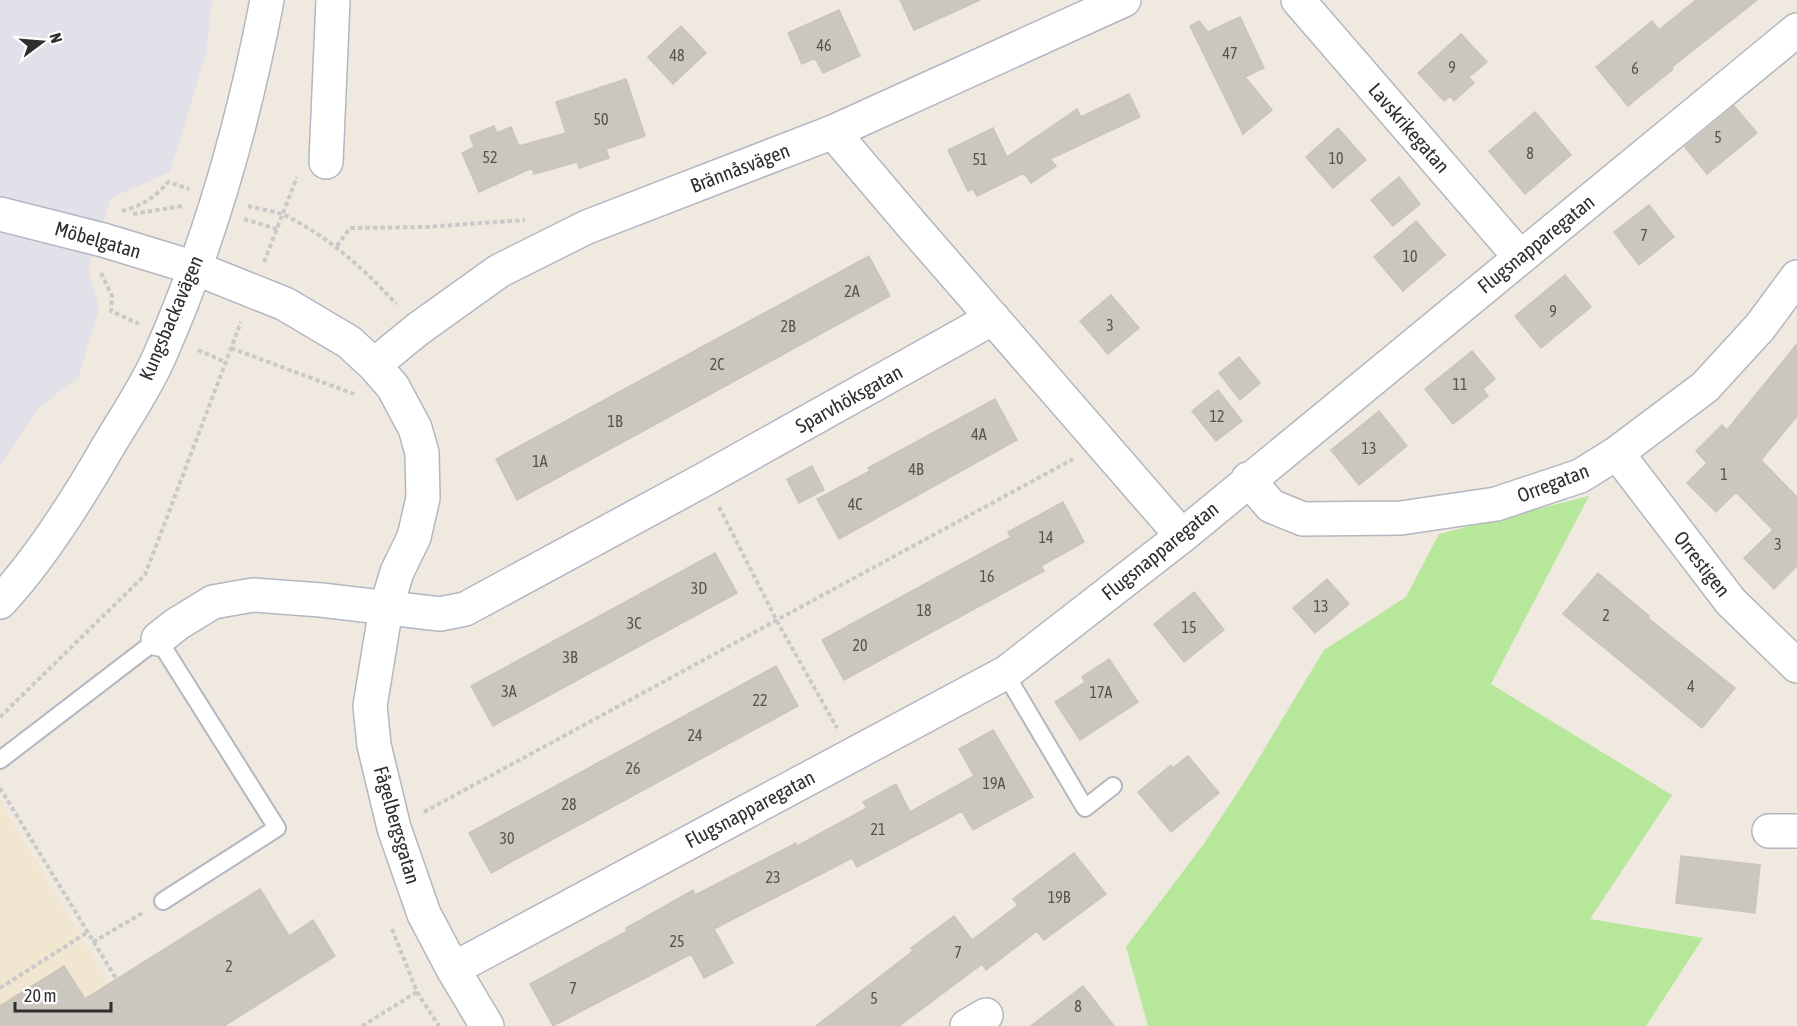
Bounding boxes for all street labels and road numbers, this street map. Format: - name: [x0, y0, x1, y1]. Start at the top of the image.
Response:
- street label: Lavskrikegatan: [1364, 78, 1455, 177]
- street label: Brännåsvägen: [687, 138, 793, 197]
- street label: Flugsnapparegatan: [1473, 190, 1599, 298]
- street label: Möbelgatan: [52, 216, 144, 263]
- street label: Kungsbackavägen: [134, 252, 207, 384]
- street label: Sparvhöksgatan: [791, 360, 906, 437]
- street label: Orregatan: [1514, 458, 1592, 507]
- street label: Flugsnapparegatan: [1097, 497, 1223, 605]
- street label: Orrestigen: [1670, 526, 1735, 601]
- street label: Fågelbergsgatan: [370, 763, 425, 886]
- street label: Flugsnapparegatan: [681, 765, 818, 852]

